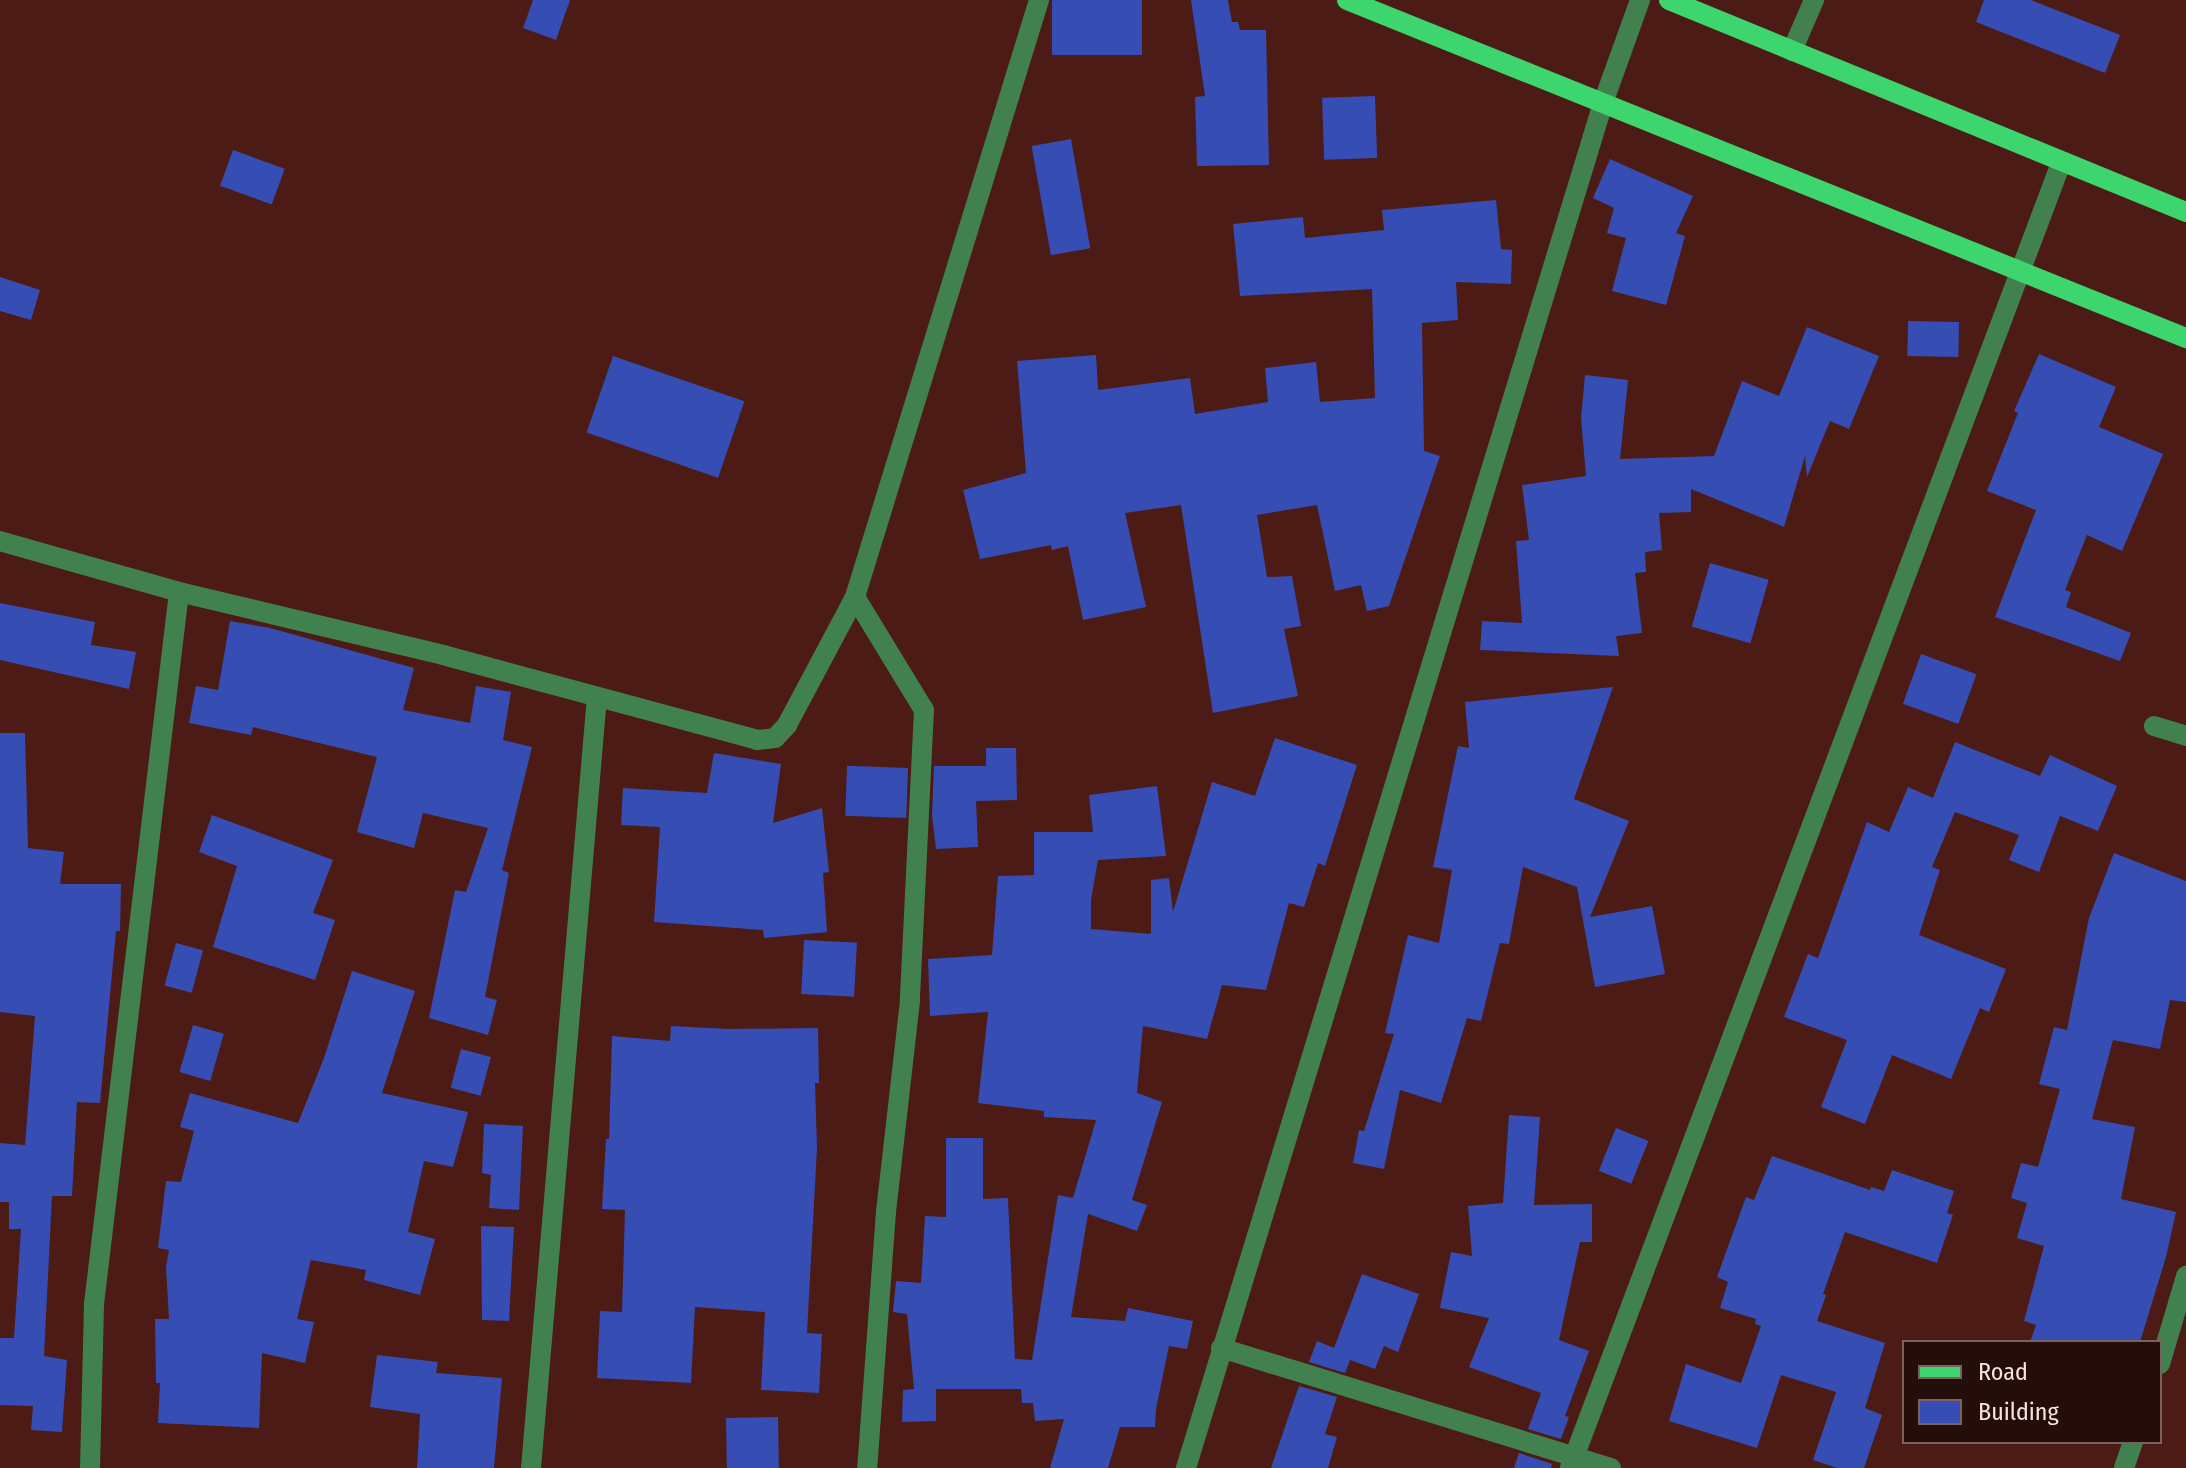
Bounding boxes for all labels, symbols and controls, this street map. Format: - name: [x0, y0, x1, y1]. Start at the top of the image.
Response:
- legend: [1902, 1340, 2162, 1444]
- text: Road: [1978, 1358, 2028, 1386]
- text: Building: [1978, 1398, 2059, 1426]

